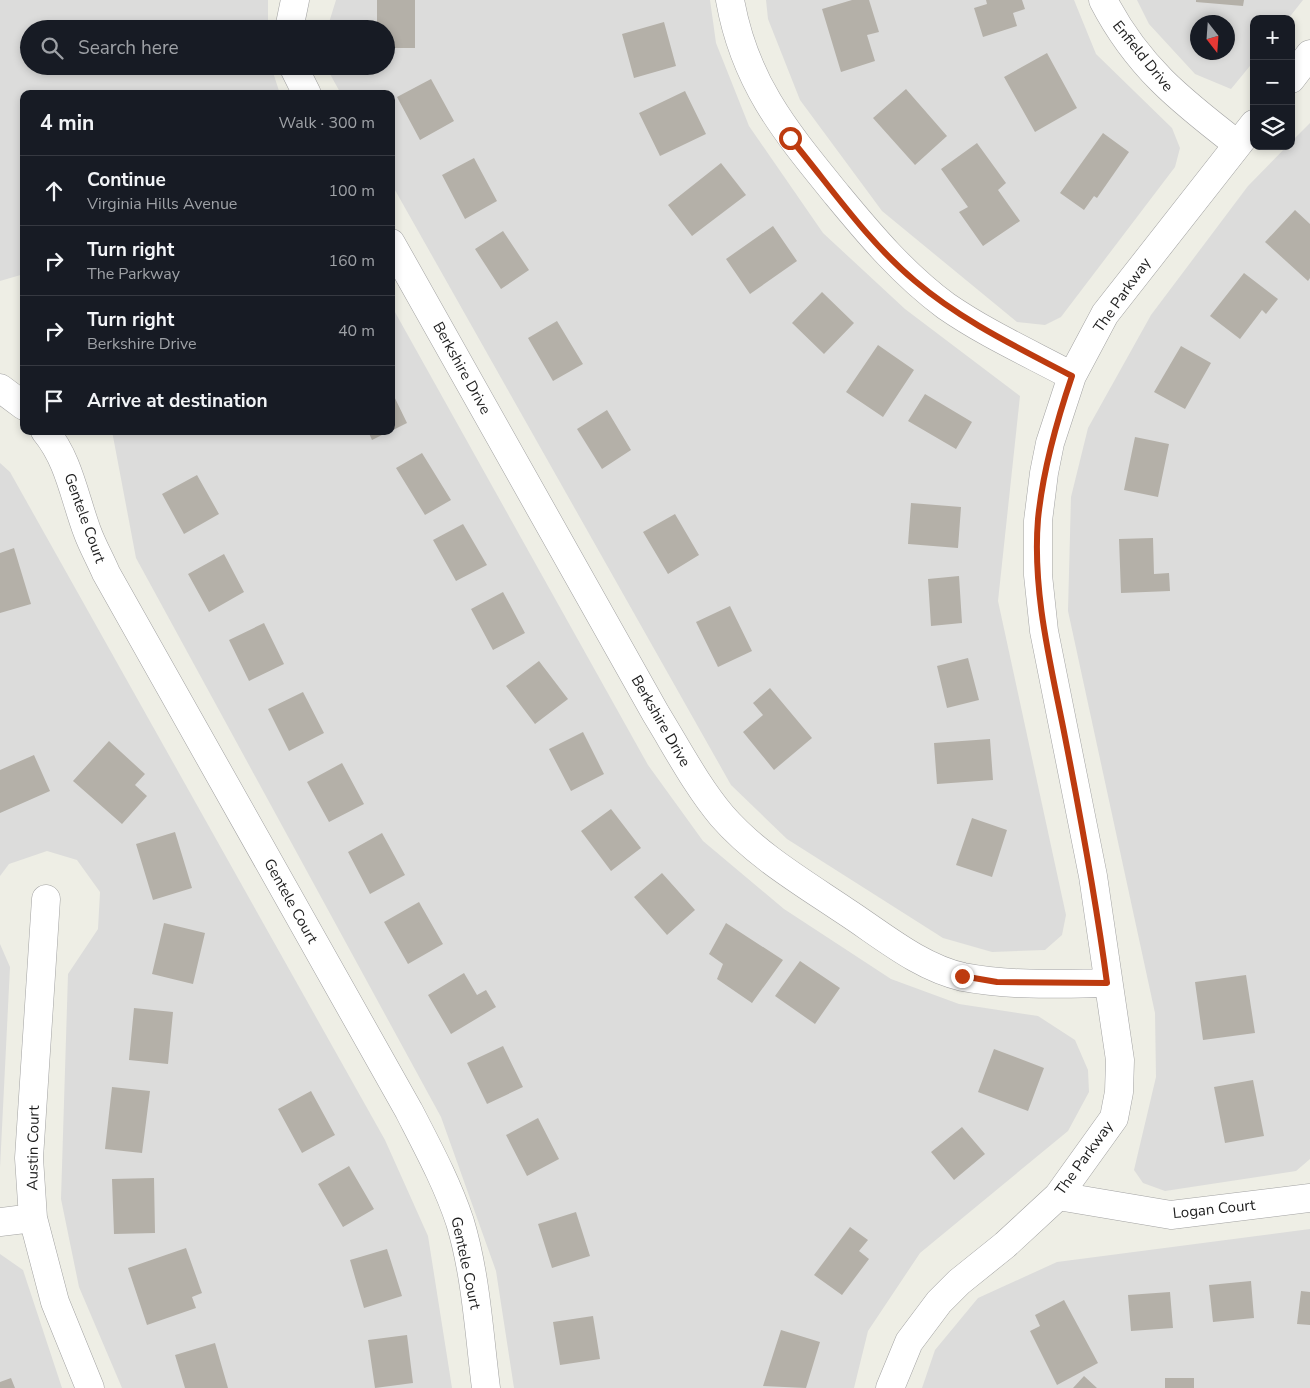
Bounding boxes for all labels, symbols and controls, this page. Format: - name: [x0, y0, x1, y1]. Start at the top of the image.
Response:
- north arrow: [1190, 15, 1235, 60]
- map controls: [1250, 15, 1295, 150]
- button: +: [1250, 15, 1295, 60]
- street label: Enfield Drive: [1108, 16, 1178, 96]
- search box: [20, 20, 395, 75]
- icon: search: [38, 34, 66, 62]
- text: Search here: [78, 35, 179, 61]
- button: −: [1250, 60, 1295, 105]
- button: layers: [1250, 105, 1295, 150]
- text: 4 min: [40, 109, 94, 137]
- text: Walk · 300 m: [279, 112, 375, 134]
- route start: [779, 127, 802, 150]
- text: Continue: [87, 167, 166, 193]
- icon: ahead: [40, 177, 68, 205]
- text: 100 m: [328, 180, 375, 202]
- text: Virginia Hills Avenue: [87, 193, 237, 215]
- text: Turn right: [87, 237, 174, 263]
- icon: right: [40, 247, 68, 275]
- text: 160 m: [328, 250, 375, 272]
- street label: The Parkway: [1089, 253, 1155, 336]
- text: The Parkway: [87, 263, 180, 285]
- text: Turn right: [87, 307, 174, 333]
- icon: right: [40, 317, 68, 345]
- street label: Berkshire Drive: [428, 318, 496, 418]
- text: 40 m: [338, 320, 375, 342]
- text: Berkshire Drive: [87, 333, 197, 355]
- icon: arrive: [40, 387, 68, 415]
- text: Arrive at destination: [87, 388, 268, 414]
- street label: Gentele Court: [60, 470, 111, 566]
- street label: Berkshire Drive: [627, 672, 695, 771]
- street label: Gentele Court: [259, 855, 323, 948]
- route end: [951, 965, 974, 988]
- street label: Austin Court: [22, 1105, 44, 1191]
- street label: The Parkway: [1050, 1117, 1118, 1199]
- street label: Logan Court: [1172, 1195, 1257, 1223]
- street label: Gentele Court: [446, 1215, 486, 1312]

